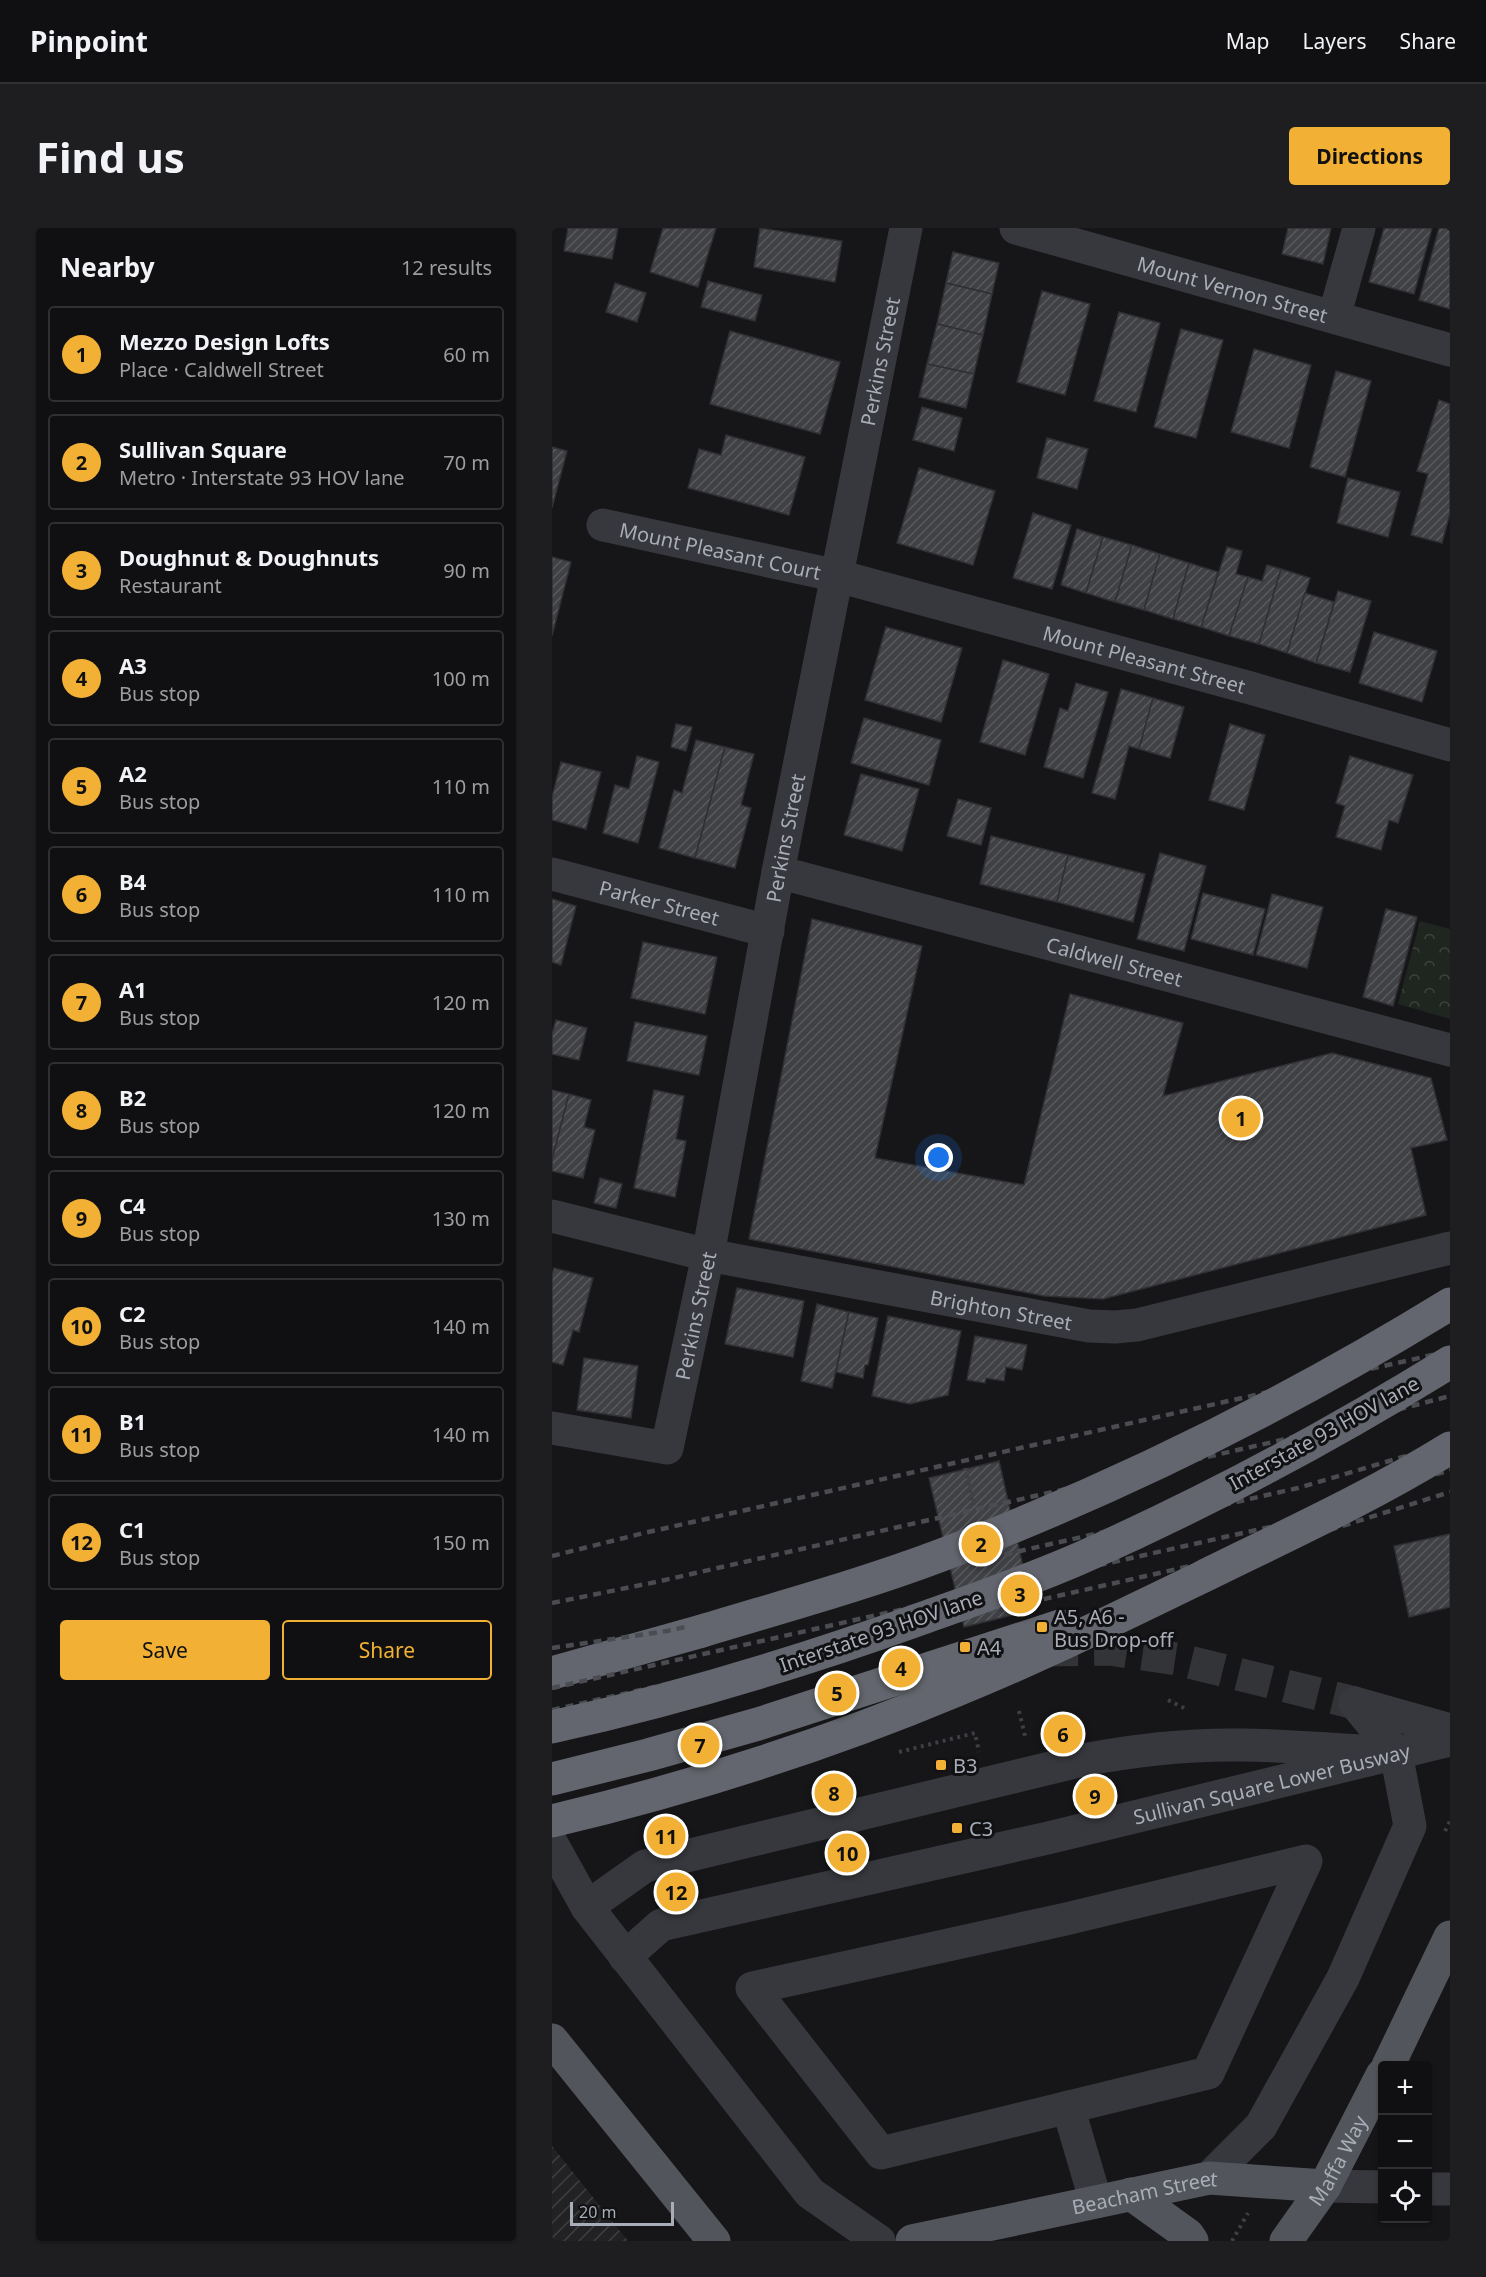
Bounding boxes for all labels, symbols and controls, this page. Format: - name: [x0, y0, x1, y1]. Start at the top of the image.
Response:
- text: Pinpoint: [30, 22, 148, 60]
- text: Map: [1226, 27, 1270, 55]
- text: Layers: [1303, 27, 1367, 55]
- text: Share: [1400, 27, 1456, 55]
- button: Directions: [1289, 127, 1450, 185]
- text: Find us: [36, 128, 185, 185]
- text: Nearby: [60, 249, 155, 285]
- street label: Mount Vernon Street: [1134, 249, 1331, 328]
- text: 12 results: [401, 254, 492, 281]
- street label: Perkins Street: [854, 295, 905, 428]
- text: Mezzo Design Lofts: [119, 326, 330, 356]
- text: 1: [76, 341, 87, 368]
- text: 60 m: [443, 341, 490, 368]
- text: Place · Caldwell Street: [119, 356, 324, 383]
- text: Sullivan Square: [119, 434, 287, 464]
- text: 2: [76, 449, 87, 476]
- text: 70 m: [443, 449, 490, 476]
- text: Metro · Interstate 93 HOV lane: [119, 464, 405, 491]
- street label: Mount Pleasant Court: [617, 515, 824, 585]
- text: Doughnut & Doughnuts: [119, 542, 379, 572]
- text: 3: [76, 557, 87, 584]
- text: 90 m: [443, 557, 490, 584]
- text: Restaurant: [119, 572, 222, 599]
- street label: Mount Pleasant Street: [1040, 619, 1249, 700]
- text: A3: [119, 650, 147, 680]
- text: 4: [76, 665, 87, 692]
- text: 100 m: [432, 665, 490, 692]
- text: Bus stop: [119, 680, 200, 707]
- text: A2: [119, 758, 147, 788]
- street label: Perkins Street: [759, 771, 811, 905]
- text: 5: [76, 773, 87, 800]
- text: 110 m: [432, 773, 490, 800]
- text: Bus stop: [119, 788, 200, 815]
- text: B4: [119, 866, 146, 896]
- street label: Parker Street: [596, 874, 722, 931]
- text: 6: [76, 881, 87, 908]
- text: 110 m: [432, 881, 490, 908]
- text: Bus stop: [119, 896, 200, 923]
- street label: Caldwell Street: [1043, 930, 1185, 992]
- text: A1: [119, 974, 147, 1004]
- text: 7: [76, 989, 87, 1016]
- text: 120 m: [432, 989, 490, 1016]
- text: Bus stop: [119, 1004, 200, 1031]
- text: B2: [119, 1082, 146, 1112]
- pin: 1: [1222, 1096, 1260, 1140]
- text: 8: [76, 1097, 87, 1124]
- text: 120 m: [432, 1097, 490, 1124]
- text: Bus stop: [119, 1112, 200, 1139]
- your location: [924, 1143, 953, 1172]
- text: C4: [119, 1190, 146, 1220]
- text: 9: [76, 1205, 87, 1232]
- text: 130 m: [432, 1205, 490, 1232]
- text: Bus stop: [119, 1220, 200, 1247]
- street label: Perkins Street: [668, 1249, 722, 1382]
- street label: Brighton Street: [928, 1283, 1074, 1336]
- text: C2: [119, 1298, 146, 1328]
- text: 10: [70, 1313, 93, 1340]
- text: 140 m: [432, 1313, 490, 1340]
- text: Bus stop: [119, 1328, 200, 1355]
- street label: Interstate 93 HOV lane: [1224, 1370, 1424, 1496]
- text: B1: [119, 1406, 146, 1436]
- text: 11: [70, 1421, 93, 1448]
- text: 140 m: [432, 1421, 490, 1448]
- text: Bus stop: [119, 1436, 200, 1463]
- text: C1: [119, 1514, 146, 1544]
- pin: 2: [962, 1522, 1000, 1566]
- text: 12: [70, 1529, 93, 1556]
- text: 150 m: [432, 1529, 490, 1556]
- text: Bus stop: [119, 1544, 200, 1571]
- pin: 3: [1000, 1572, 1040, 1616]
- street label: Interstate 93 HOV lane: [776, 1584, 986, 1678]
- place label: A5, A6 - Bus Drop-off: [1054, 1603, 1175, 1653]
- button: Save: [60, 1620, 270, 1680]
- button: Share: [282, 1620, 492, 1680]
- marker: A5, A6 - Bus Drop-off: [1035, 1620, 1049, 1634]
- place label: A4: [977, 1634, 1002, 1661]
- marker: A4: [958, 1640, 972, 1654]
- pin: 4: [882, 1646, 920, 1690]
- pin: 5: [818, 1670, 856, 1716]
- pin: 6: [1044, 1712, 1082, 1756]
- pin: 7: [680, 1722, 720, 1768]
- street label: Sullivan Square Lower Busway: [1130, 1737, 1414, 1830]
- place label: B3: [953, 1752, 977, 1779]
- marker: B3: [934, 1758, 948, 1772]
- pin: 8: [814, 1770, 854, 1816]
- pin: 9: [1076, 1774, 1114, 1818]
- pin: 11: [646, 1814, 686, 1858]
- place label: C3: [969, 1815, 993, 1842]
- marker: C3: [950, 1821, 964, 1835]
- pin: 10: [828, 1830, 866, 1876]
- pin: 12: [656, 1870, 696, 1914]
- map controls: [1378, 2061, 1432, 2223]
- button: +: [1378, 2061, 1432, 2115]
- street label: Maffa Way: [1302, 2110, 1373, 2211]
- button: −: [1378, 2115, 1432, 2169]
- street label: Beacham Street: [1069, 2164, 1219, 2220]
- button: locate: [1378, 2169, 1432, 2223]
- scale bar: [570, 2199, 674, 2226]
- text: 20 m: [579, 2201, 616, 2223]

